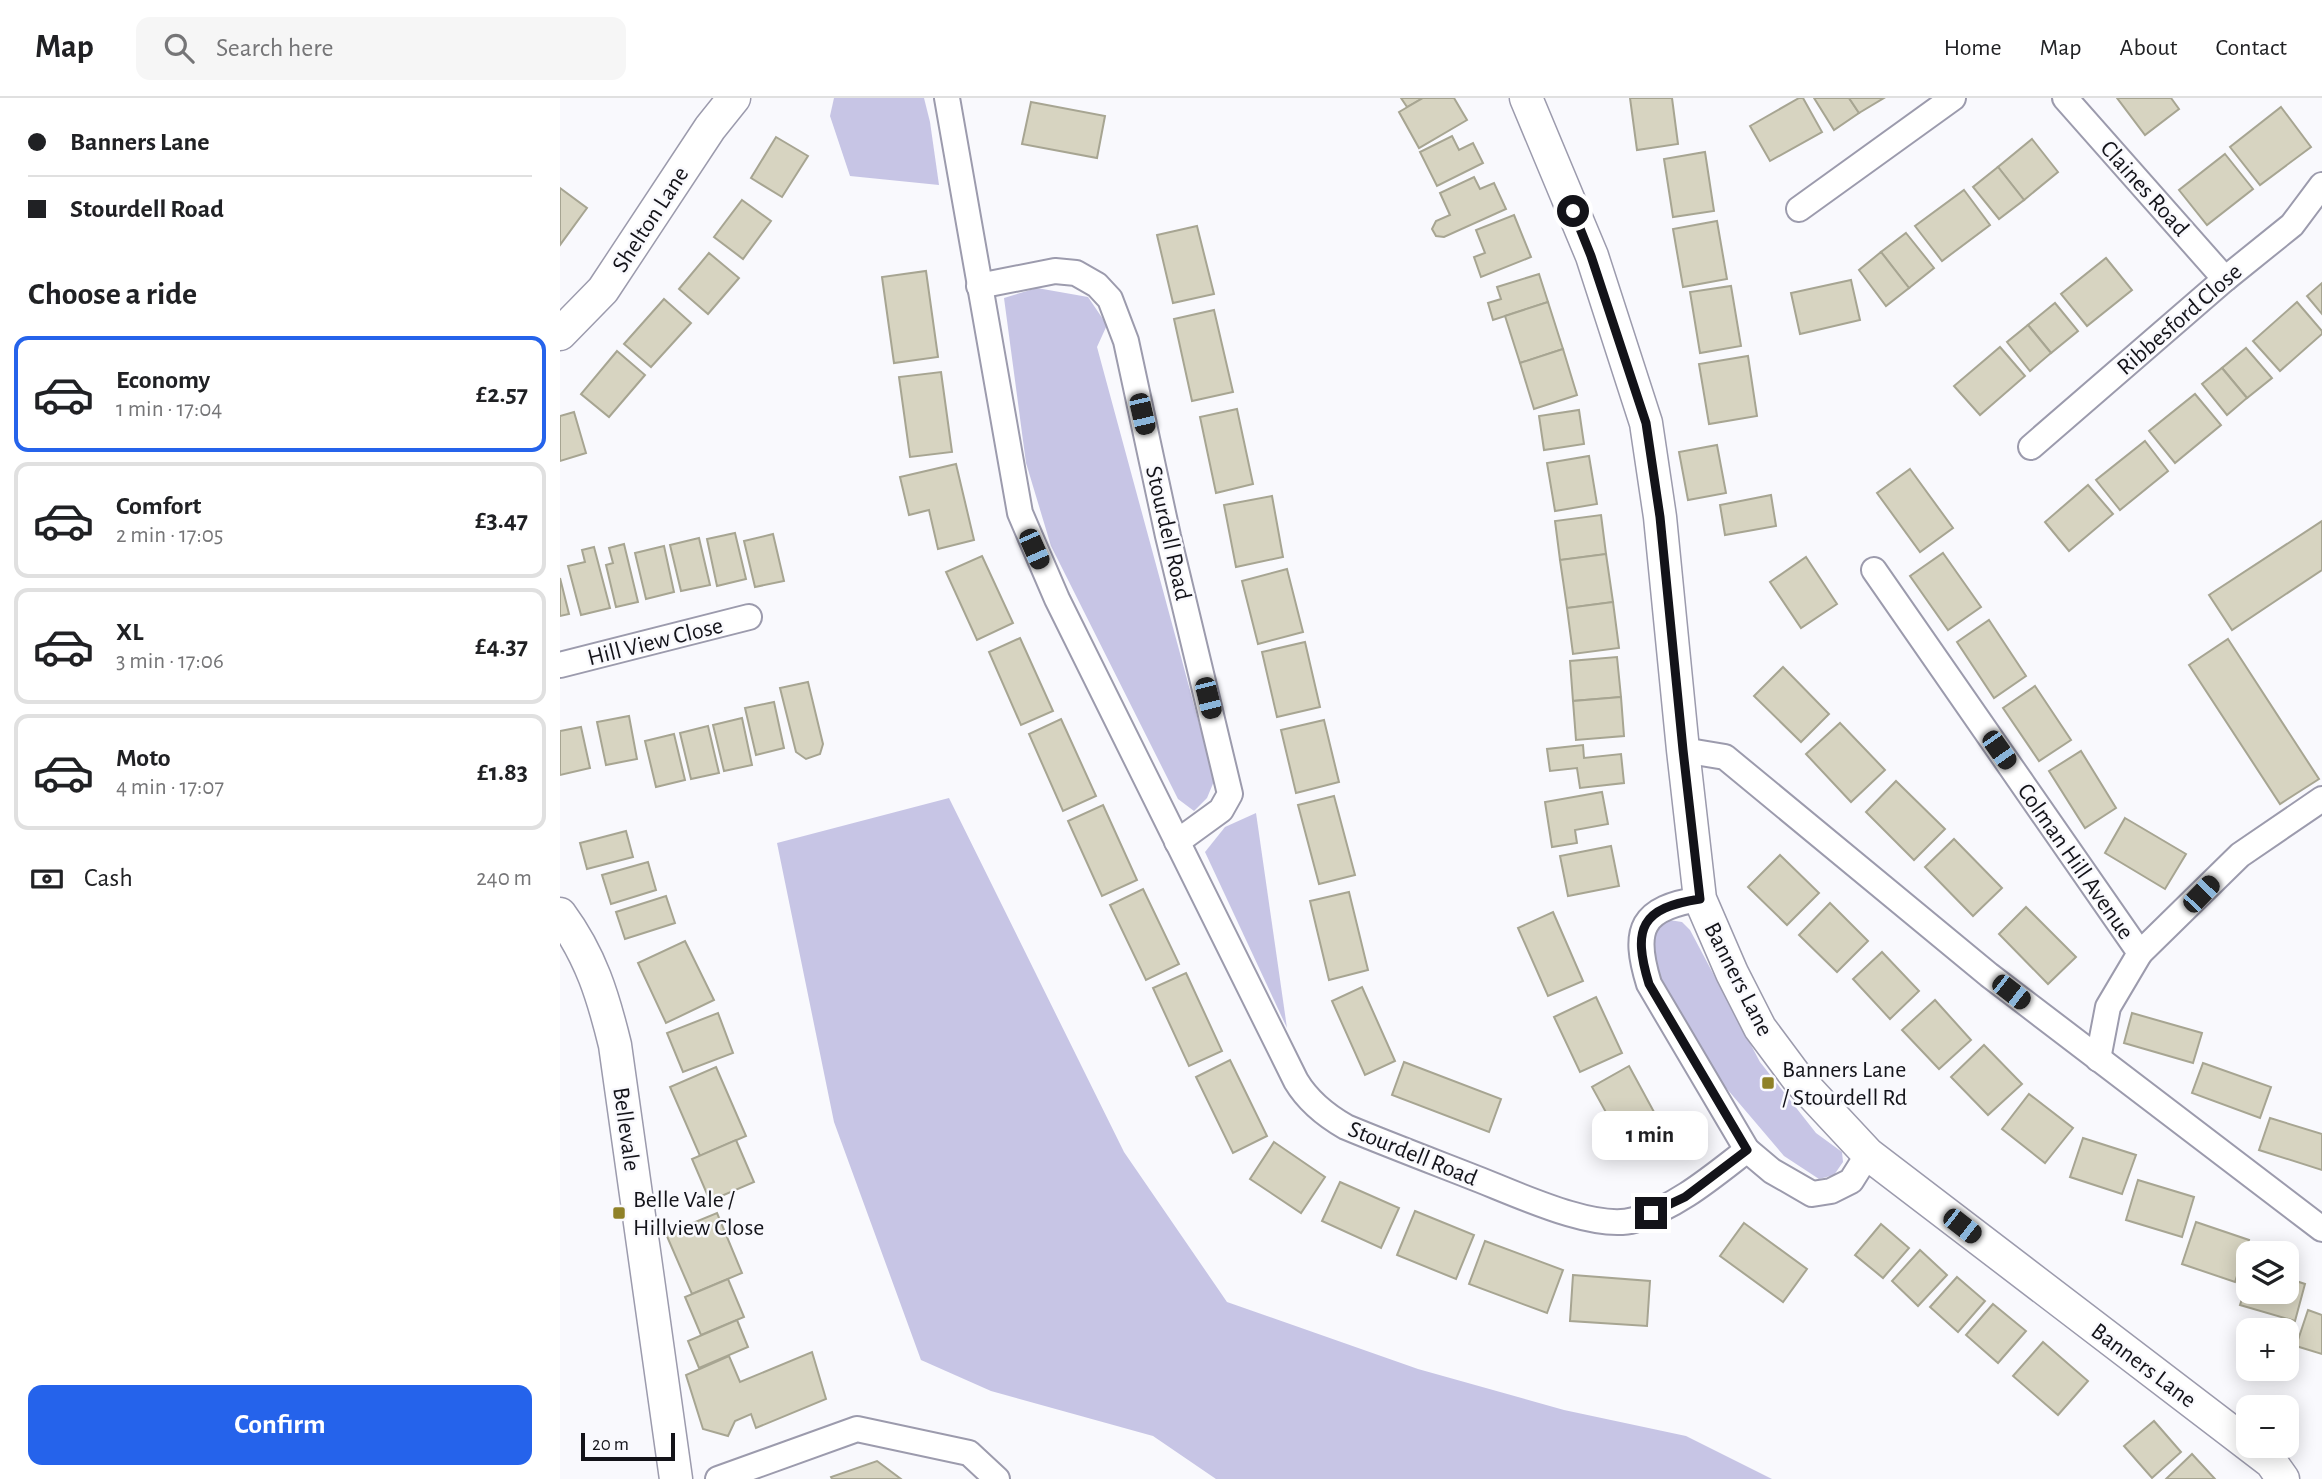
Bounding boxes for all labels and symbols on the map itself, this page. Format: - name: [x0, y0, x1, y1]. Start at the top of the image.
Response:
- street label: Claines Road: [2095, 136, 2193, 241]
- street label: Shelton Lane: [608, 163, 694, 276]
- route start: [1557, 195, 1589, 227]
- street label: Ribbesford Close: [2113, 259, 2247, 380]
- car: [1128, 391, 1157, 437]
- street label: Stourdell Road: [1141, 464, 1195, 603]
- car: [1016, 526, 1053, 572]
- street label: Hill View Close: [585, 614, 725, 670]
- car: [1193, 675, 1224, 721]
- car: [1979, 727, 2020, 773]
- street label: Colman Hill Avenue: [2013, 779, 2138, 944]
- car: [2179, 872, 2224, 916]
- street label: Banners Lane: [1699, 919, 1777, 1040]
- car: [1988, 971, 2035, 1013]
- place label: Banners Lane / Stourdell Rd: [1782, 1058, 1907, 1110]
- marker: Banners Lane / Stourdell Rd: [1760, 1075, 1776, 1091]
- street label: Bellevale: [608, 1086, 644, 1173]
- callout: 1 min: [1593, 1112, 1709, 1160]
- street label: Stourdell Road: [1345, 1117, 1481, 1191]
- place label: Belle Vale / Hillview Close: [633, 1188, 764, 1240]
- route end: [1635, 1197, 1667, 1229]
- marker: Belle Vale / Hillview Close: [611, 1205, 627, 1221]
- car: [1939, 1205, 1986, 1247]
- street label: Banners Lane: [2087, 1319, 2200, 1413]
- scale bar: [581, 1430, 676, 1462]

